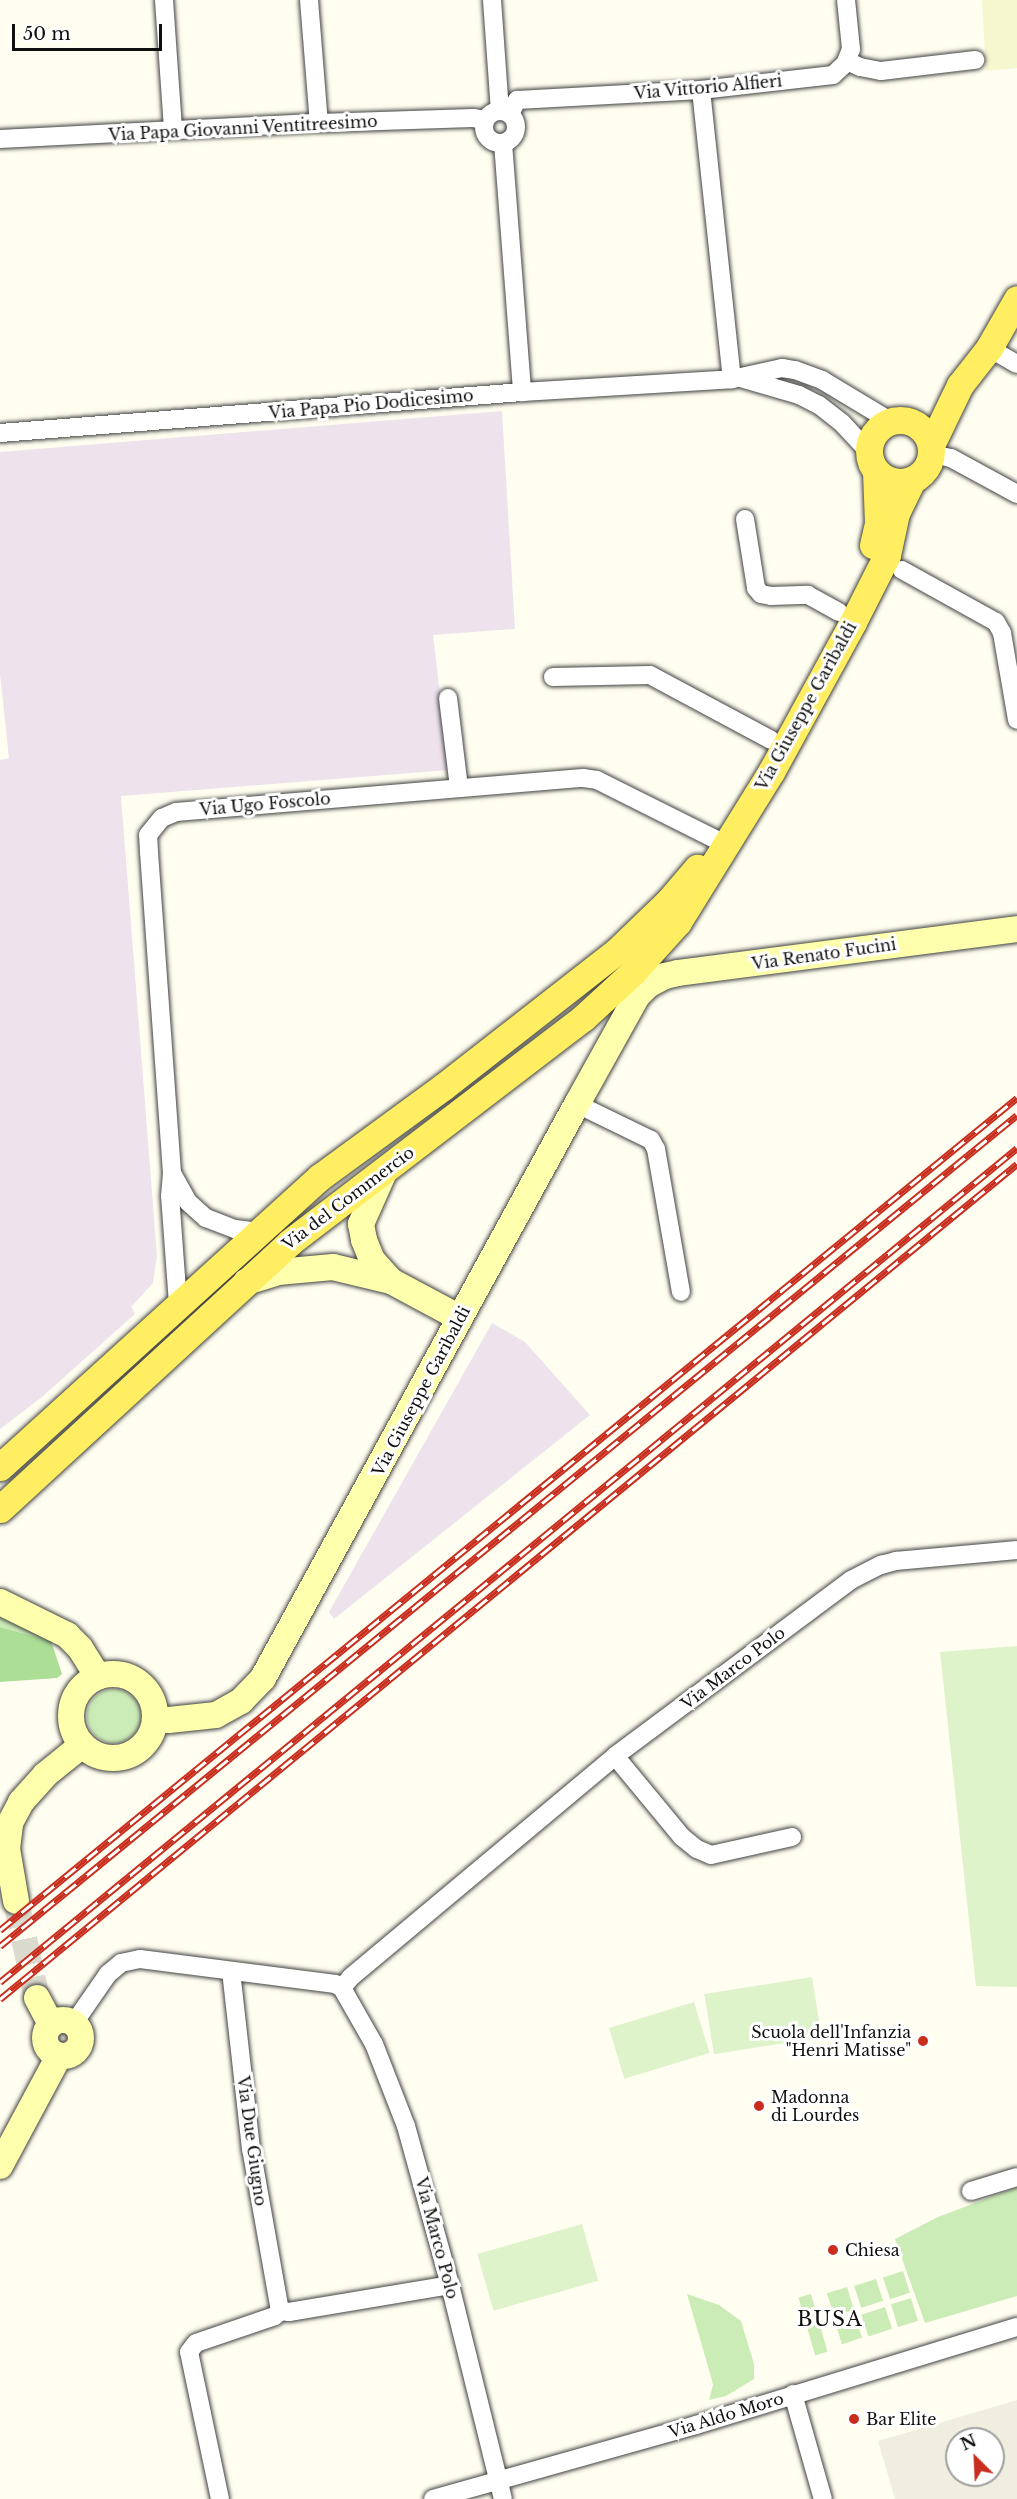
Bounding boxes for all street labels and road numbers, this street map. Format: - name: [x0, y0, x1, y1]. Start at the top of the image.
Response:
- street label: Via Vittorio Alfieri: [632, 71, 784, 103]
- street label: Via Papa Giovanni Ventitreesimo: [107, 111, 379, 145]
- street label: Via Papa Pio Dodicesimo: [268, 385, 474, 423]
- street label: Via Giuseppe Garibaldi: [752, 618, 860, 794]
- street label: Via Ugo Foscolo: [199, 789, 331, 819]
- street label: Via Renato Fucini: [750, 934, 898, 974]
- street label: Via del Commercio: [278, 1142, 418, 1254]
- street label: Via Giuseppe Garibaldi: [368, 1303, 474, 1479]
- street label: Via Marco Polo: [677, 1623, 789, 1713]
- street label: Via Due Giugno: [233, 2075, 271, 2207]
- street label: Via Marco Polo: [412, 2175, 462, 2301]
- street label: Via Aldo Moro: [666, 2388, 786, 2442]

